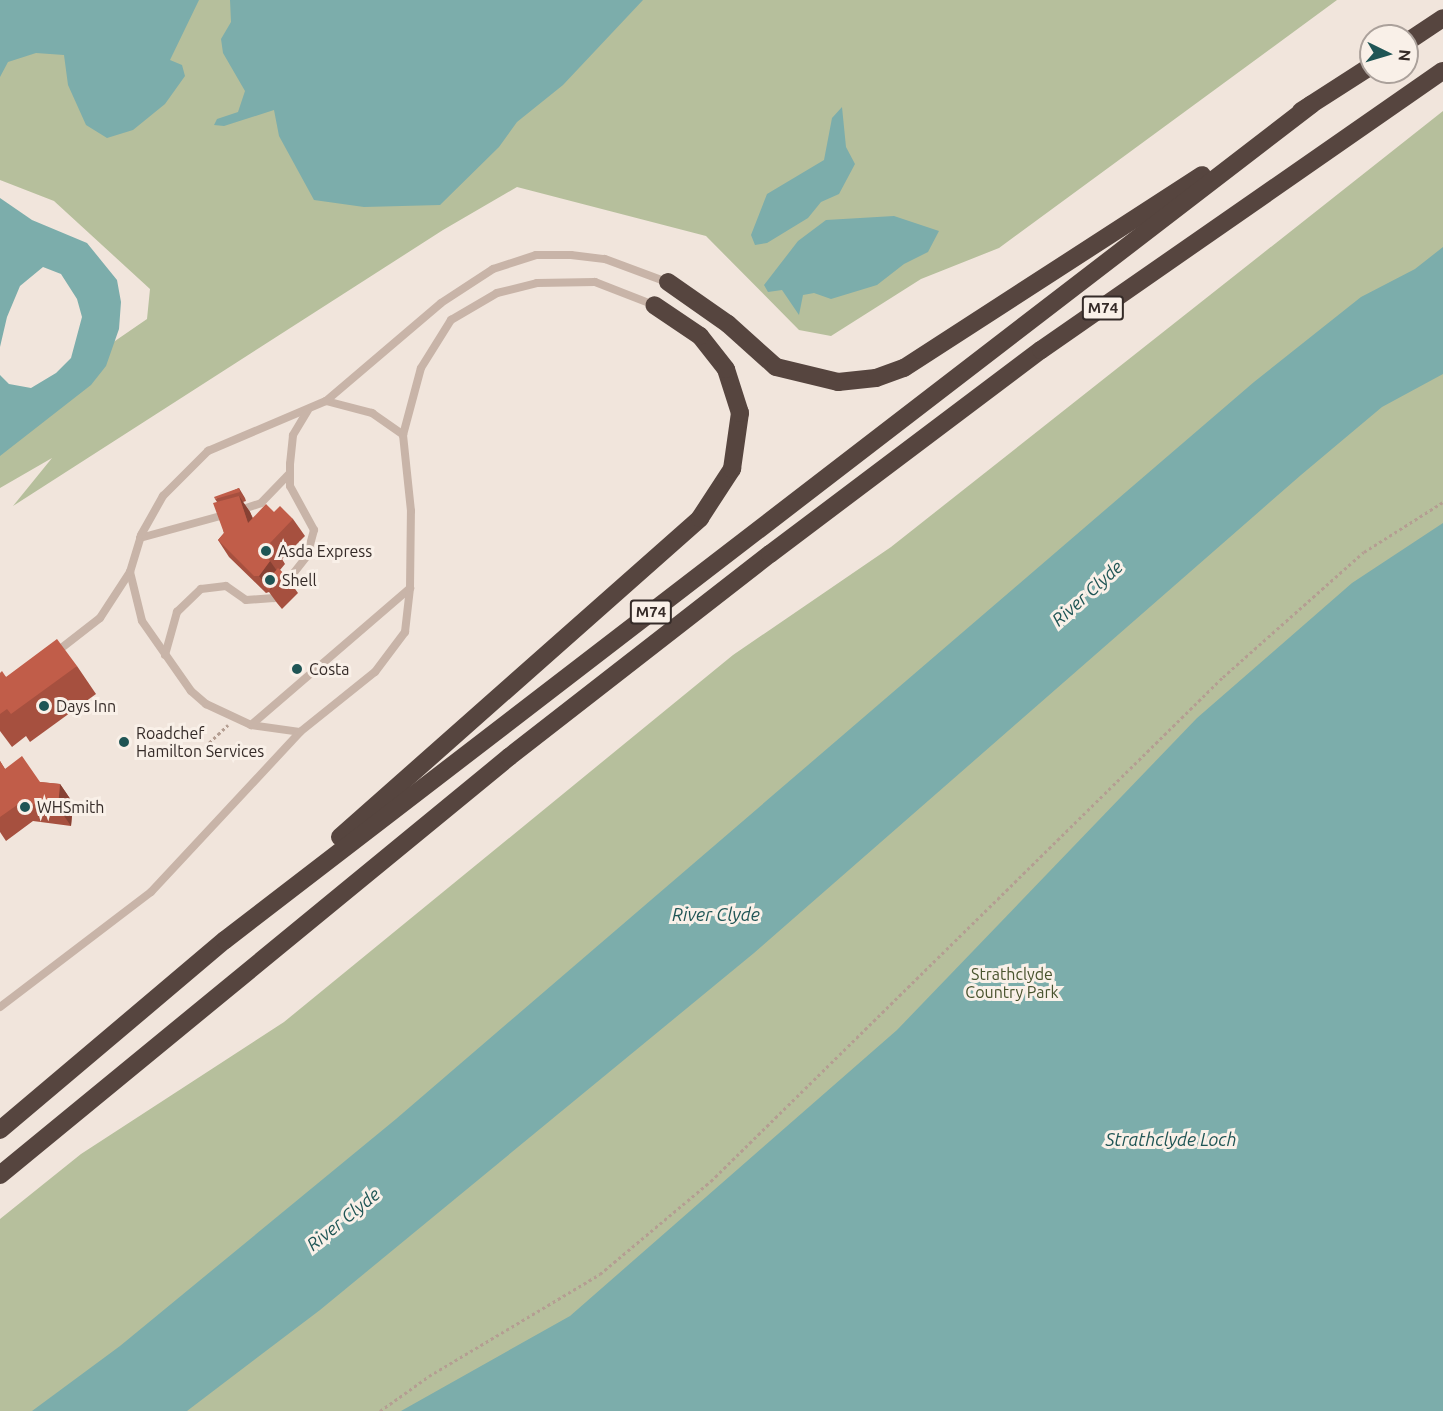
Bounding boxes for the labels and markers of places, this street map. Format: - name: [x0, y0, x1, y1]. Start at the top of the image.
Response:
- place label: Asda Express: [278, 541, 372, 561]
- marker: Asda Express: [259, 544, 273, 558]
- place label: Shell: [282, 570, 317, 590]
- marker: Shell: [263, 573, 277, 587]
- place label: Costa: [309, 659, 350, 679]
- marker: Costa: [290, 662, 304, 676]
- place label: Days Inn: [56, 696, 116, 716]
- marker: Days Inn: [37, 699, 51, 713]
- place label: Roadchef Hamilton Services: [136, 723, 264, 761]
- marker: Roadchef Hamilton Services: [117, 735, 131, 749]
- place label: WHSmith: [37, 797, 104, 817]
- marker: WHSmith: [18, 800, 32, 814]

